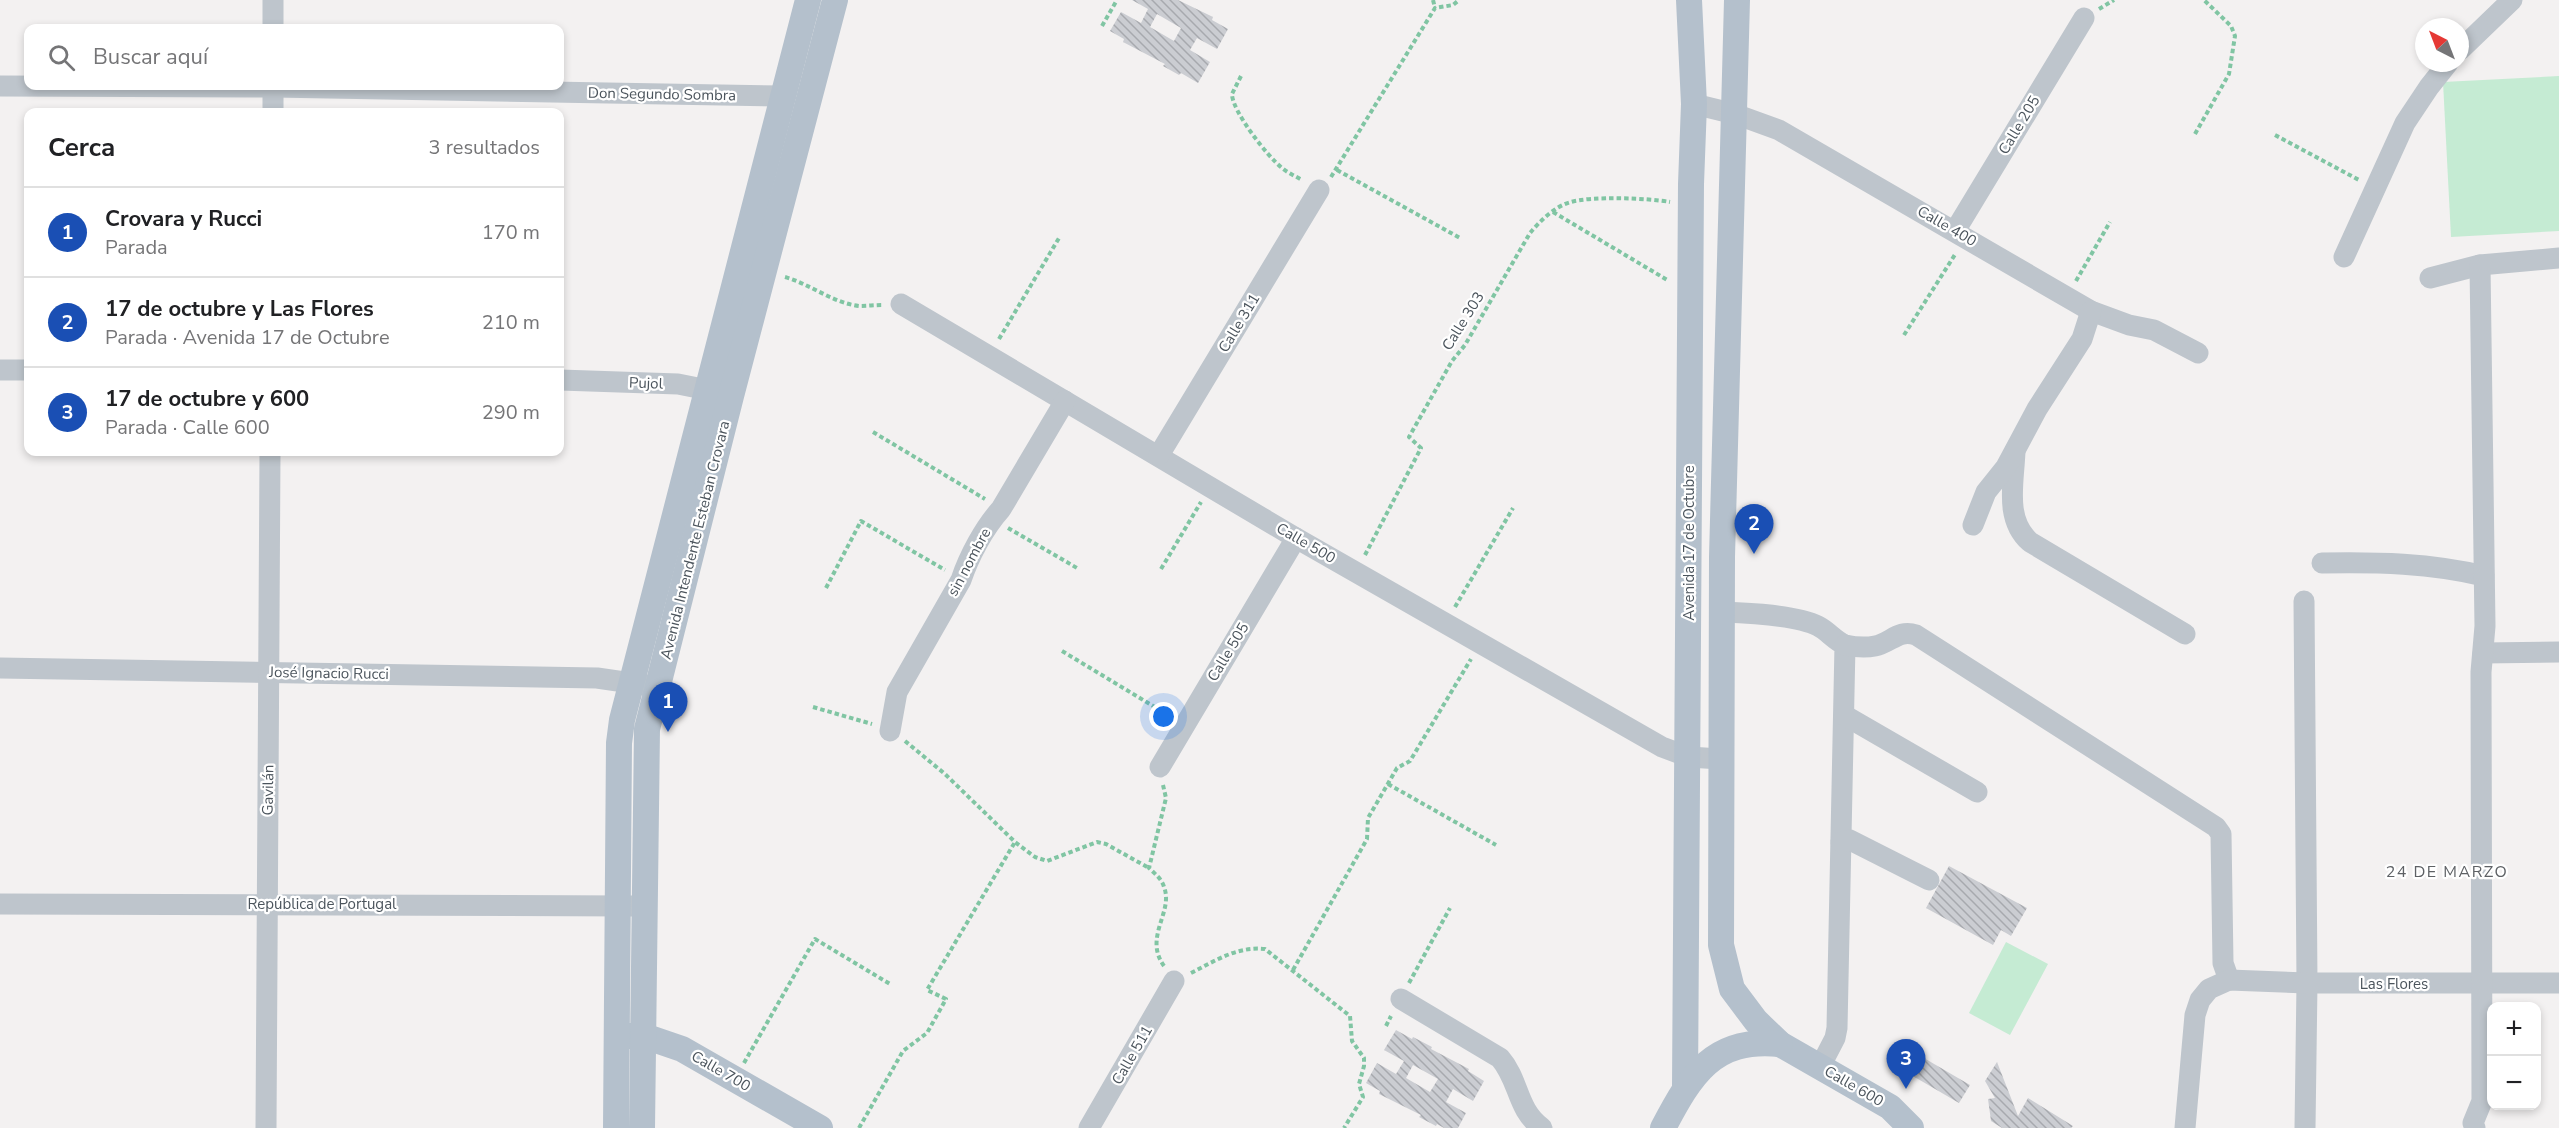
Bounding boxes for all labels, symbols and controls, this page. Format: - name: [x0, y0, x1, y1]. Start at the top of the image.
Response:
- north arrow: [2415, 18, 2469, 72]
- search box: [24, 24, 564, 90]
- icon: search: [45, 41, 78, 74]
- text: Buscar aquí: [93, 42, 208, 72]
- street label: Don Segundo Sombra: [588, 83, 736, 105]
- street label: Calle 205: [1994, 92, 2044, 158]
- text: Cerca: [48, 130, 115, 165]
- text: 3 resultados: [429, 134, 540, 161]
- street label: Calle 400: [1914, 201, 1980, 251]
- text: Crovara y Rucci: [105, 204, 262, 234]
- text: 1: [62, 219, 74, 246]
- text: 170 m: [482, 219, 540, 246]
- text: Parada: [105, 234, 168, 261]
- street label: Calle 303: [1437, 288, 1489, 354]
- street label: Calle 311: [1214, 290, 1264, 356]
- text: 17 de octubre y Las Flores: [105, 294, 374, 324]
- text: 2: [62, 309, 74, 336]
- text: 210 m: [482, 309, 540, 336]
- text: Parada · Avenida 17 de Octubre: [105, 324, 390, 351]
- street label: Pujol: [629, 372, 664, 394]
- text: 17 de octubre y 600: [105, 384, 309, 414]
- text: 3: [62, 399, 74, 426]
- text: 290 m: [482, 399, 540, 426]
- text: Parada · Calle 600: [105, 414, 270, 441]
- street label: Avenida Intendente Esteban Crovara: [656, 419, 734, 661]
- street label: Avenida 17 de Octubre: [1679, 465, 1699, 621]
- pin: 2: [1734, 504, 1774, 554]
- street label: Calle 500: [1273, 518, 1339, 568]
- street label: sin nombre: [943, 524, 995, 600]
- street label: Calle 505: [1203, 619, 1253, 685]
- street label: José Ignacio Rucci: [268, 662, 389, 684]
- pin: 1: [648, 682, 688, 732]
- your location: [1149, 702, 1178, 731]
- street label: Gavilán: [258, 764, 278, 816]
- district label: 24 DE MARZO: [2386, 861, 2508, 883]
- street label: República de Portugal: [247, 894, 397, 914]
- street label: Las Flores: [2360, 974, 2428, 994]
- map controls: [2487, 1002, 2541, 1110]
- button: +: [2487, 1002, 2541, 1056]
- street label: Calle 511: [1107, 1022, 1157, 1088]
- pin: 3: [1886, 1040, 1926, 1089]
- street label: Calle 700: [688, 1046, 754, 1096]
- button: −: [2487, 1056, 2541, 1110]
- street label: Calle 600: [1821, 1061, 1887, 1111]

